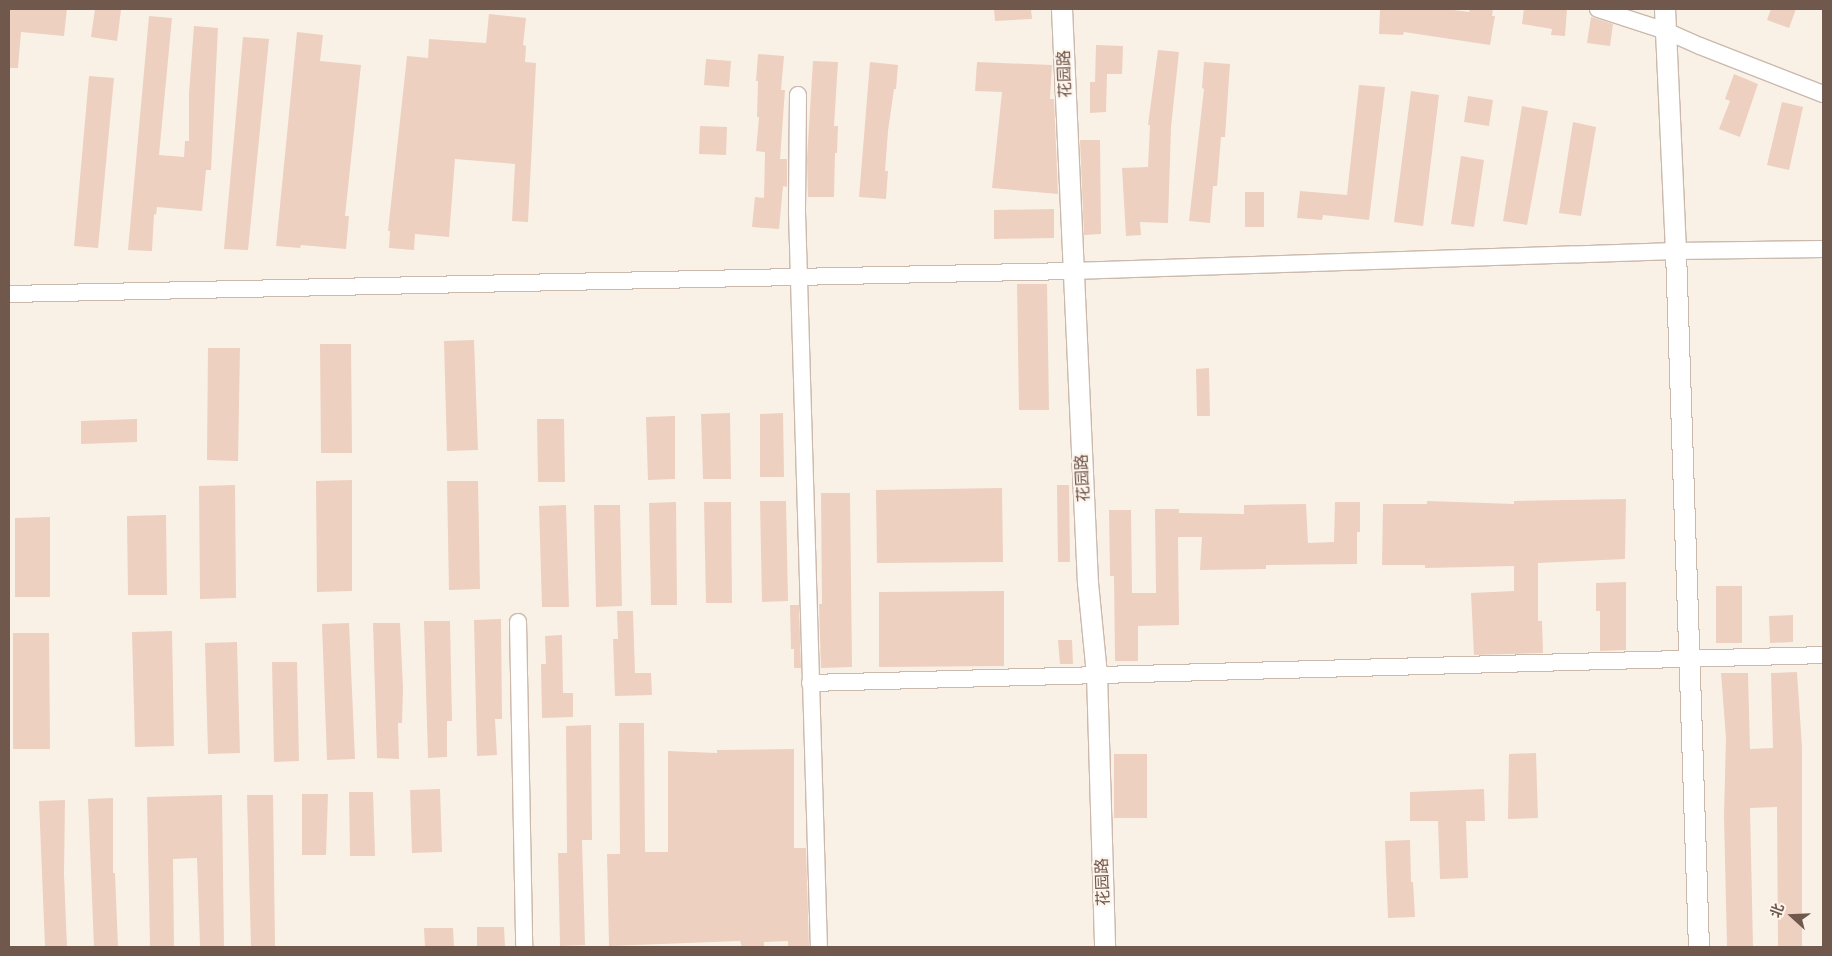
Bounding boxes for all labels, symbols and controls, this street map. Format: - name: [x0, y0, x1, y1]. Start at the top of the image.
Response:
- street label: 花园路: [1055, 50, 1075, 98]
- street label: 花园路: [1072, 454, 1094, 502]
- street label: 花园路: [1093, 858, 1113, 906]
- north arrow: [1767, 891, 1817, 941]
- text: 北: [1767, 901, 1788, 920]

